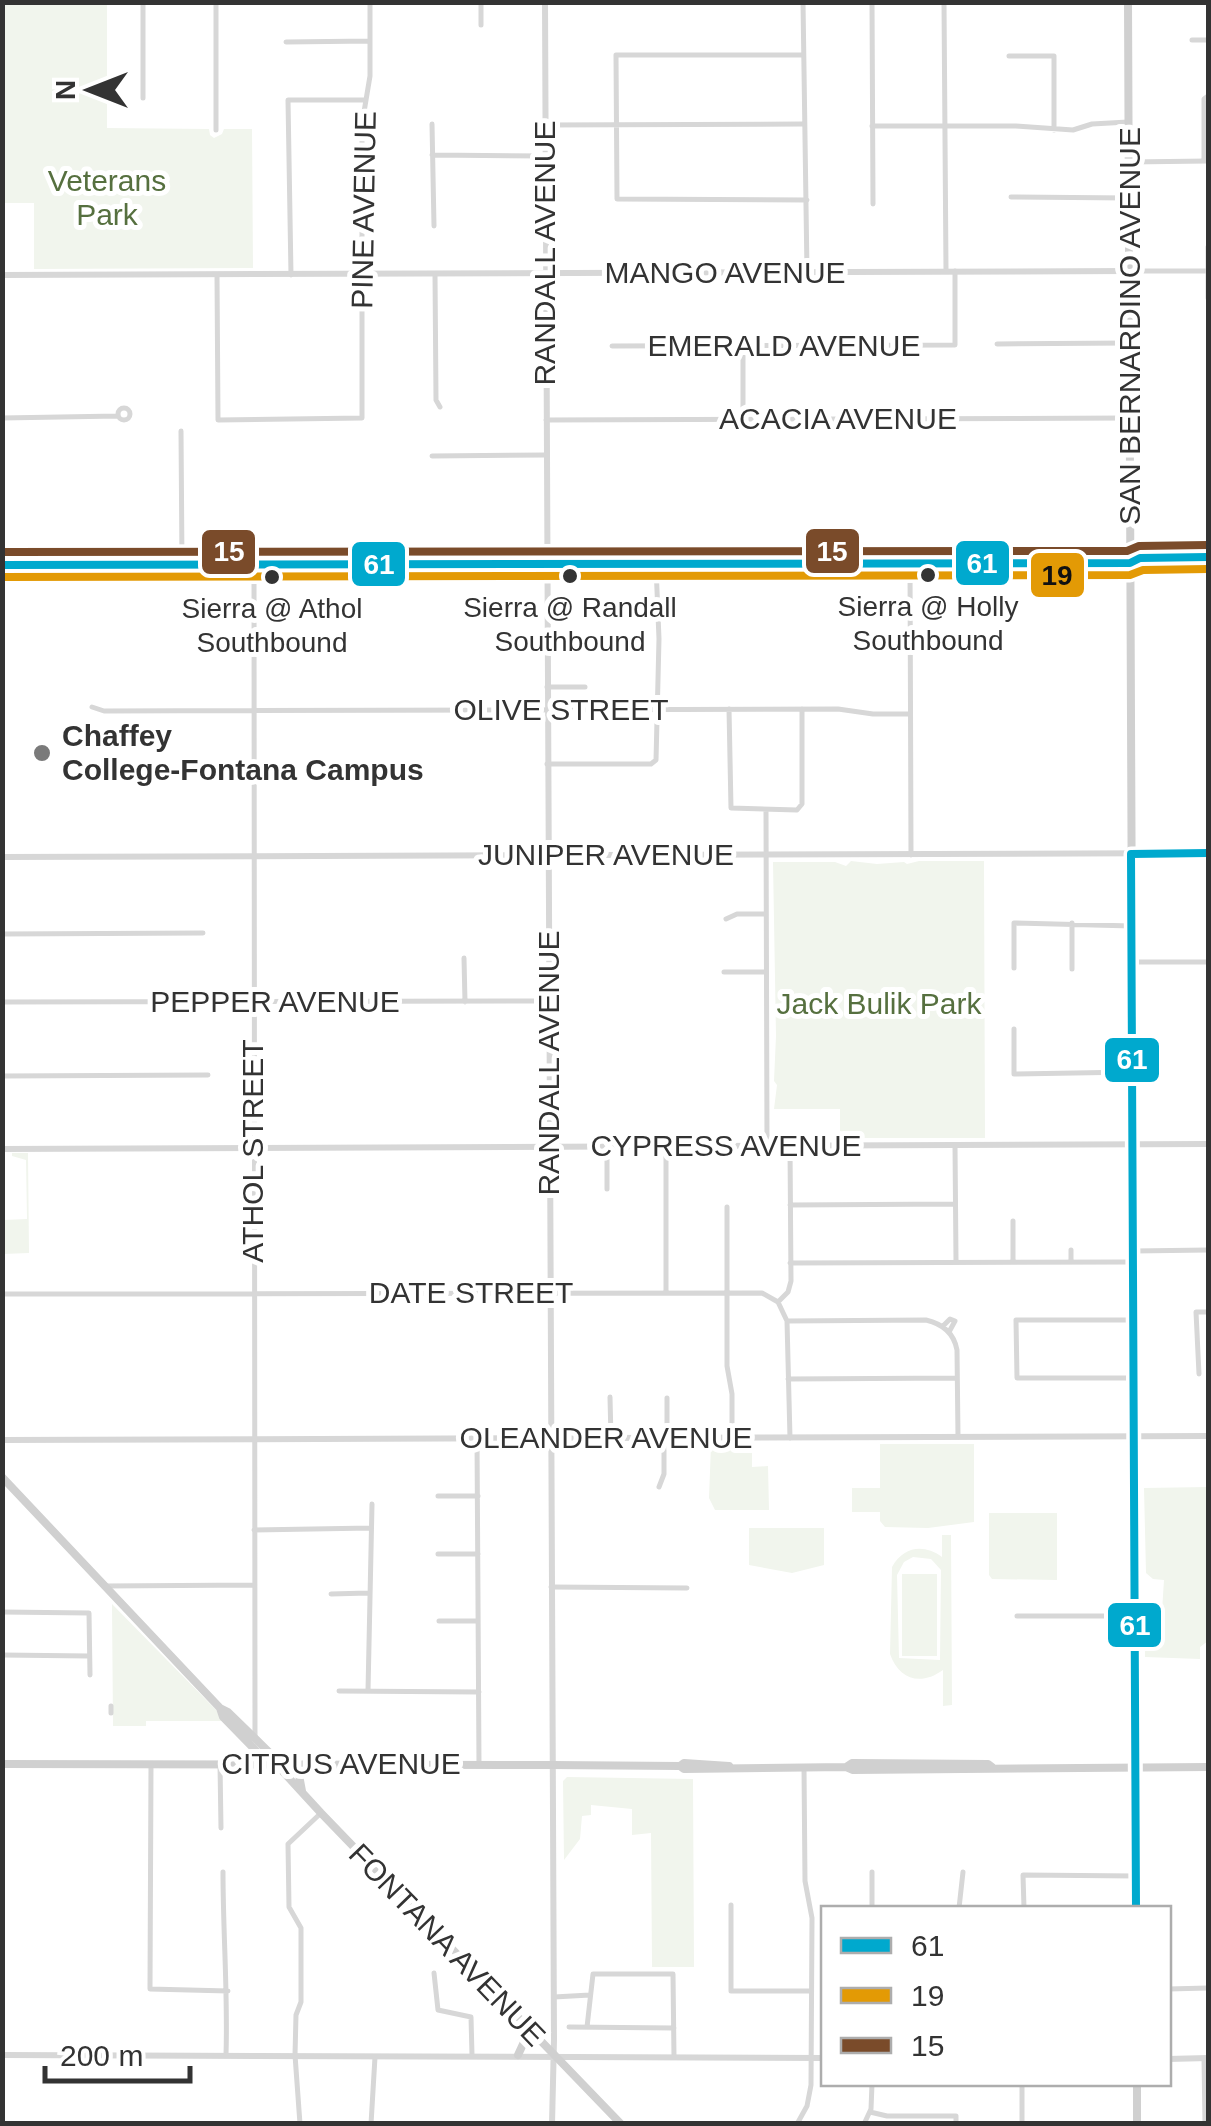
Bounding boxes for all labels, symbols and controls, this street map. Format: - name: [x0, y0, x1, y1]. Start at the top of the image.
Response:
- north arrow: [40, 40, 140, 140]
- text: N: [50, 80, 81, 100]
- street label: PINE AVENUE: [345, 111, 382, 309]
- street label: RANDALL AVENUE: [528, 120, 561, 386]
- street label: SAN BERNARDINO AVENUE: [1113, 127, 1146, 525]
- park label: Veterans Park: [48, 164, 166, 231]
- street label: MANGO AVENUE: [604, 256, 846, 289]
- street label: EMERALD AVENUE: [648, 329, 920, 362]
- street label: ACACIA AVENUE: [719, 402, 957, 435]
- line badge: 15: [804, 527, 861, 575]
- line badge: 15: [200, 528, 257, 576]
- text: 15: [213, 536, 245, 567]
- text: 15: [816, 536, 848, 567]
- line badge: 61: [954, 539, 1011, 587]
- line badge: 61: [350, 540, 407, 588]
- text: 61: [966, 548, 998, 579]
- text: 61: [363, 549, 395, 580]
- line badge: 19: [1029, 551, 1086, 599]
- text: 19: [1041, 560, 1073, 591]
- marker: Sierra @ Holly Southbound: [918, 565, 938, 585]
- marker: Sierra @ Randall Southbound: [560, 566, 580, 586]
- marker: Sierra @ Athol Southbound: [262, 567, 282, 587]
- place label: Sierra @ Holly Southbound: [838, 591, 1018, 656]
- place label: Sierra @ Randall Southbound: [463, 592, 677, 657]
- place label: Sierra @ Athol Southbound: [182, 593, 362, 658]
- street label: OLIVE STREET: [453, 693, 669, 726]
- place label: Chaffey College-Fontana Campus: [62, 719, 424, 786]
- marker: Chaffey College-Fontana Campus: [31, 742, 53, 764]
- street label: JUNIPER AVENUE: [478, 838, 734, 871]
- street label: RANDALL AVENUE: [532, 930, 565, 1196]
- street label: PEPPER AVENUE: [150, 985, 400, 1018]
- park label: Jack Bulik Park: [776, 987, 983, 1020]
- line badge: 61: [1103, 1036, 1161, 1084]
- street label: ATHOL STREET: [236, 1039, 269, 1263]
- text: 61: [1116, 1044, 1148, 1075]
- street label: CYPRESS AVENUE: [590, 1129, 862, 1162]
- street label: DATE STREET: [369, 1276, 573, 1309]
- street label: OLEANDER AVENUE: [460, 1421, 752, 1454]
- line badge: 61: [1106, 1601, 1163, 1649]
- text: 61: [1119, 1610, 1151, 1641]
- street label: CITRUS AVENUE: [221, 1747, 461, 1780]
- street label: FONTANA AVENUE: [343, 1837, 552, 2052]
- legend: [821, 1906, 1171, 2086]
- text: 61: [911, 1929, 944, 1962]
- text: 19: [911, 1979, 944, 2012]
- scale bar: [45, 2021, 190, 2083]
- text: 15: [911, 2029, 944, 2062]
- text: 200 m: [60, 2039, 143, 2072]

